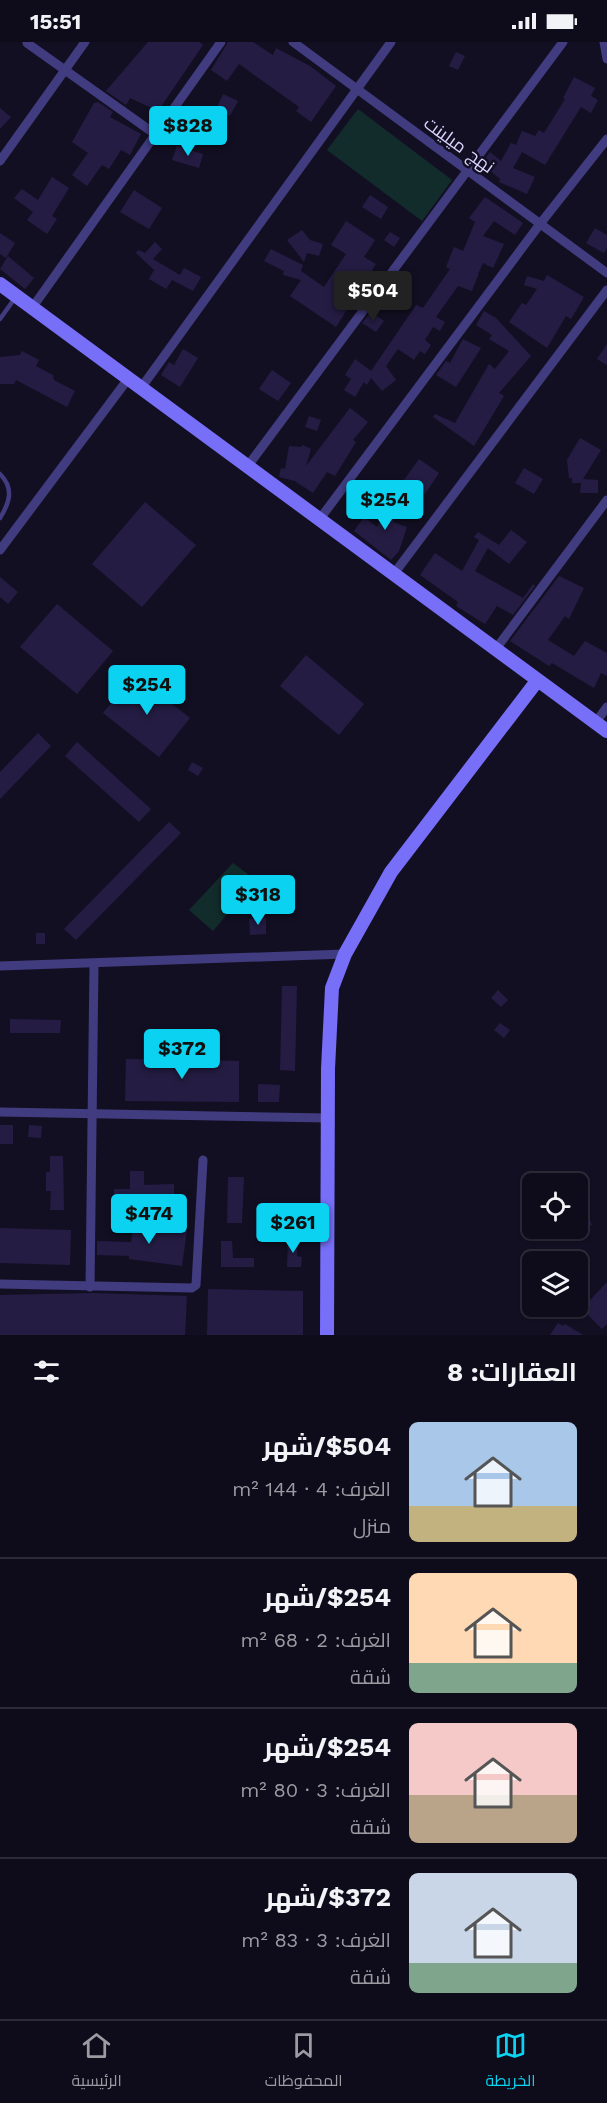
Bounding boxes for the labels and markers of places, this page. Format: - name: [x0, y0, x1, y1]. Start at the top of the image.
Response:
- pin: $828: [152, 106, 224, 157]
- pin: $504: [337, 271, 409, 322]
- pin: $254: [349, 480, 421, 531]
- pin: $254: [111, 665, 183, 716]
- pin: $318: [222, 875, 294, 926]
- pin: $372: [146, 1029, 218, 1080]
- pin: $474: [113, 1194, 185, 1245]
- pin: $261: [257, 1203, 329, 1254]

